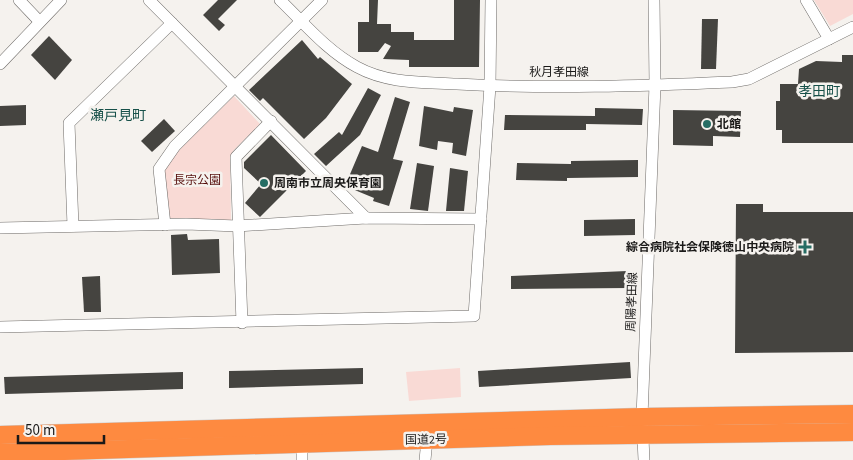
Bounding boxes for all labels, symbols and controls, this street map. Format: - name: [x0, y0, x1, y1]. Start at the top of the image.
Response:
- street label: 秋月孝田線: [529, 64, 589, 81]
- district label: 孝田町: [798, 82, 840, 102]
- district label: 瀬戸見町: [90, 106, 146, 126]
- place label: 北館: [717, 116, 741, 133]
- marker: 北館: [701, 118, 713, 130]
- park label: 長宗公園: [173, 172, 221, 189]
- place label: 周南市立周央保育園: [274, 175, 382, 192]
- marker: 周南市立周央保育園: [258, 177, 270, 189]
- place label: 綜合病院社会保険徳山中央病院: [626, 239, 794, 256]
- marker: 綜合病院社会保険徳山中央病院: [798, 240, 812, 254]
- street label: 周陽孝田線: [622, 272, 642, 332]
- scale bar: [18, 412, 104, 444]
- text: 50 m: [25, 420, 55, 441]
- street label: 国道2号: [405, 431, 447, 449]

